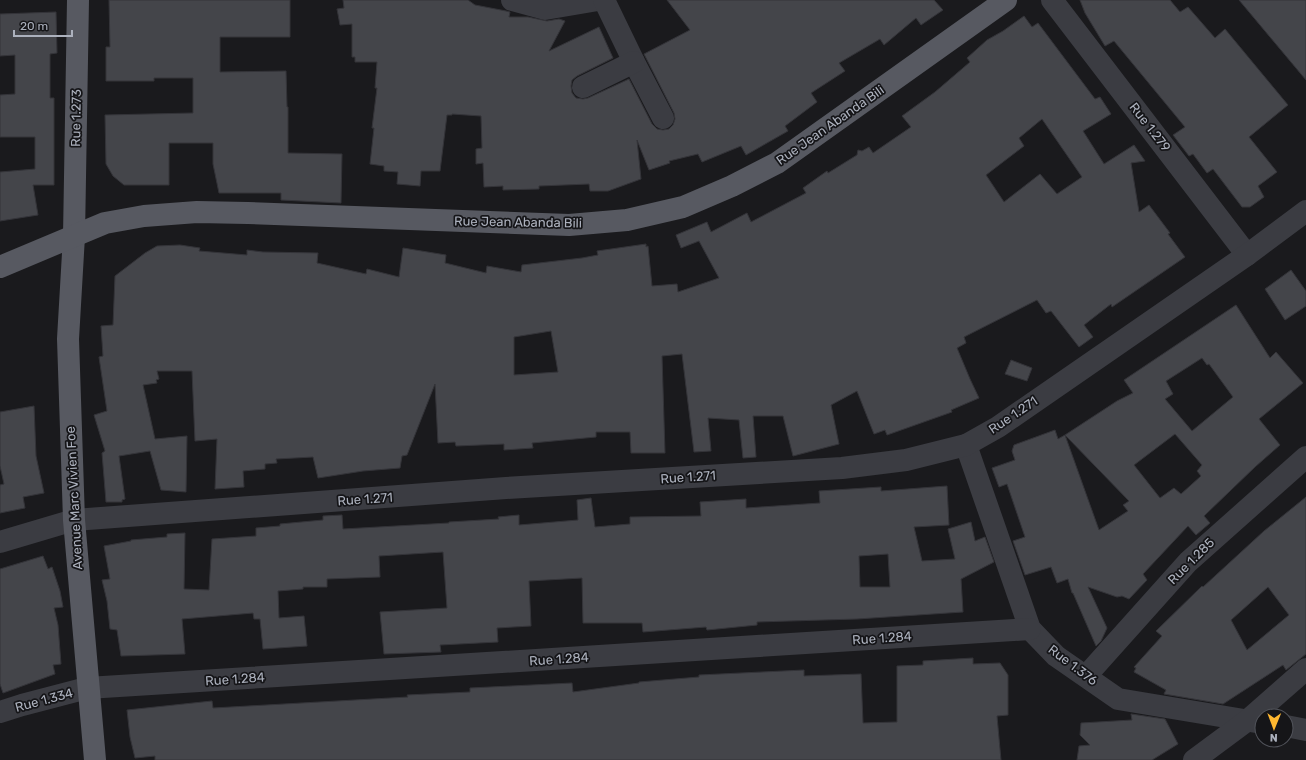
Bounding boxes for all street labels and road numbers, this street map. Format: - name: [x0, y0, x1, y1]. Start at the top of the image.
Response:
- street label: Rue Jean Abanda Bili: [773, 82, 887, 168]
- street label: Rue 1.273: [68, 89, 84, 147]
- street label: Rue 1.279: [1126, 100, 1174, 155]
- street label: Rue Jean Abanda Bili: [454, 213, 582, 231]
- street label: Rue 1.271: [986, 393, 1040, 437]
- street label: Avenue Marc Vivien Foe: [63, 426, 85, 570]
- street label: Rue 1.271: [660, 468, 716, 486]
- street label: Rue 1.271: [337, 490, 393, 508]
- street label: Rue 1.285: [1165, 535, 1217, 587]
- street label: Rue 1.284: [852, 628, 912, 648]
- street label: Rue 1.376: [1045, 642, 1101, 688]
- street label: Rue 1.284: [529, 649, 589, 669]
- street label: Rue 1.284: [205, 669, 265, 689]
- street label: Rue 1.334: [13, 685, 75, 715]

